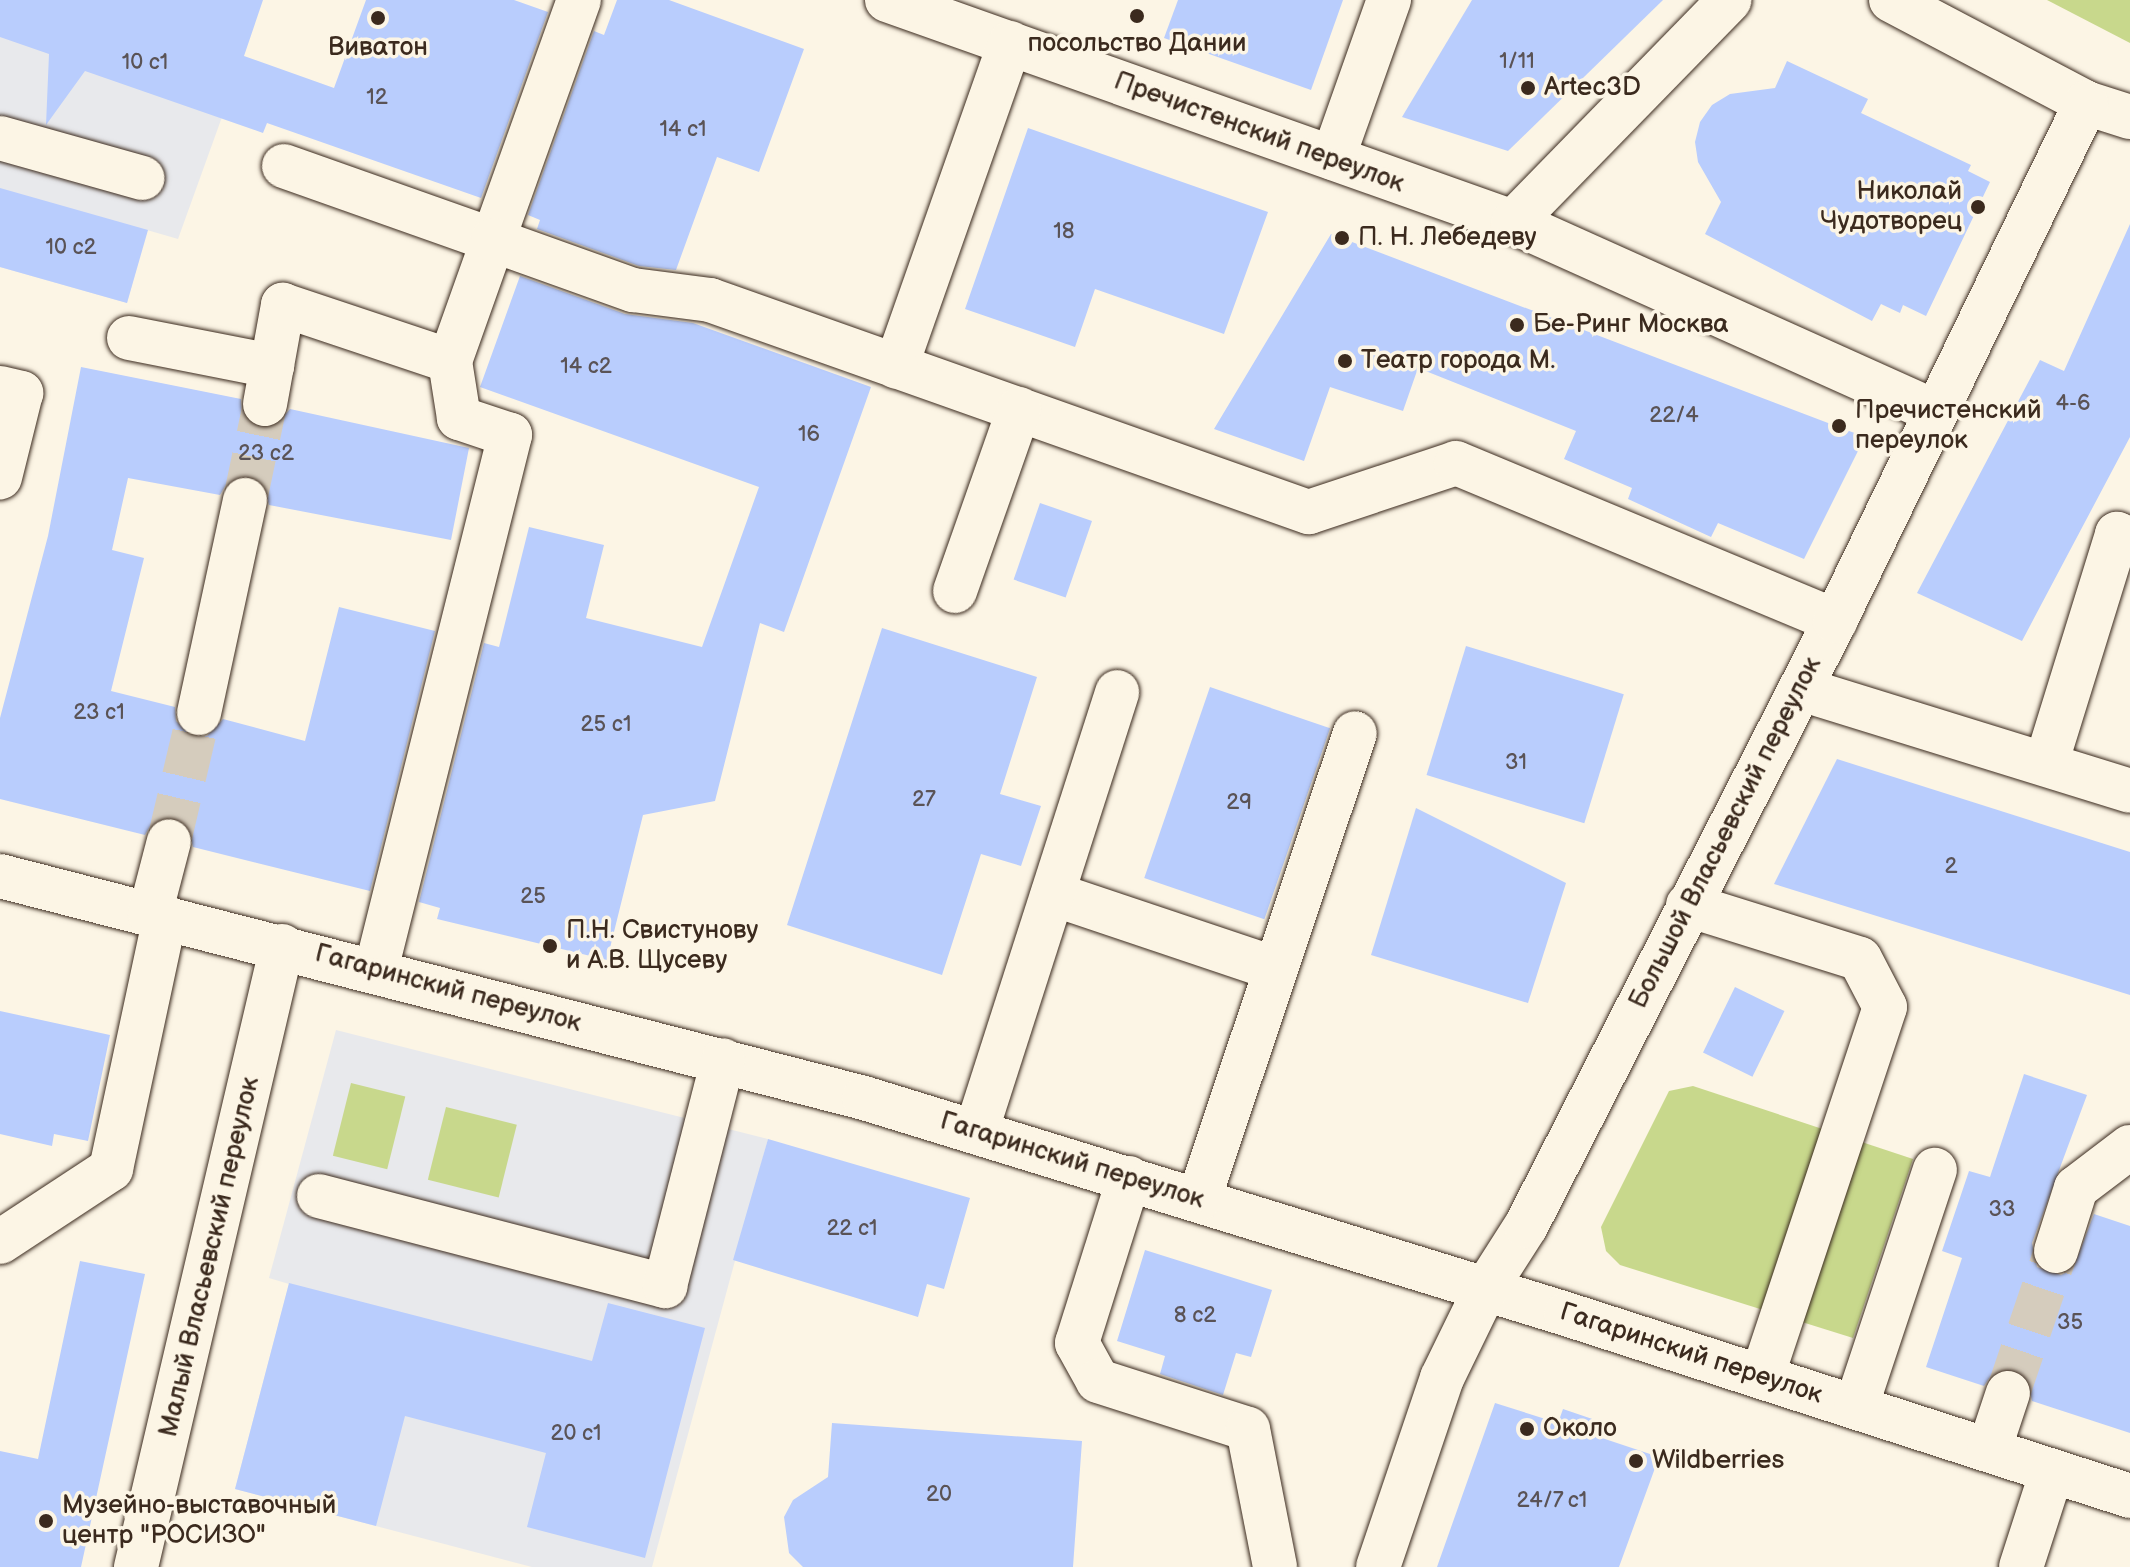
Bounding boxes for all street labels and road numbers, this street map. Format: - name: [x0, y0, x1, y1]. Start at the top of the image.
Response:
- street label: Пречистенский переулок: [1110, 66, 1408, 200]
- street label: Большой Власьевский переулок: [1623, 652, 1829, 1014]
- street label: Гагаринский переулок: [311, 938, 585, 1040]
- street label: Малый Власьевский переулок: [153, 1074, 267, 1440]
- street label: Гагаринский переулок: [936, 1106, 1208, 1216]
- street label: Гагаринский переулок: [1556, 1297, 1826, 1411]

